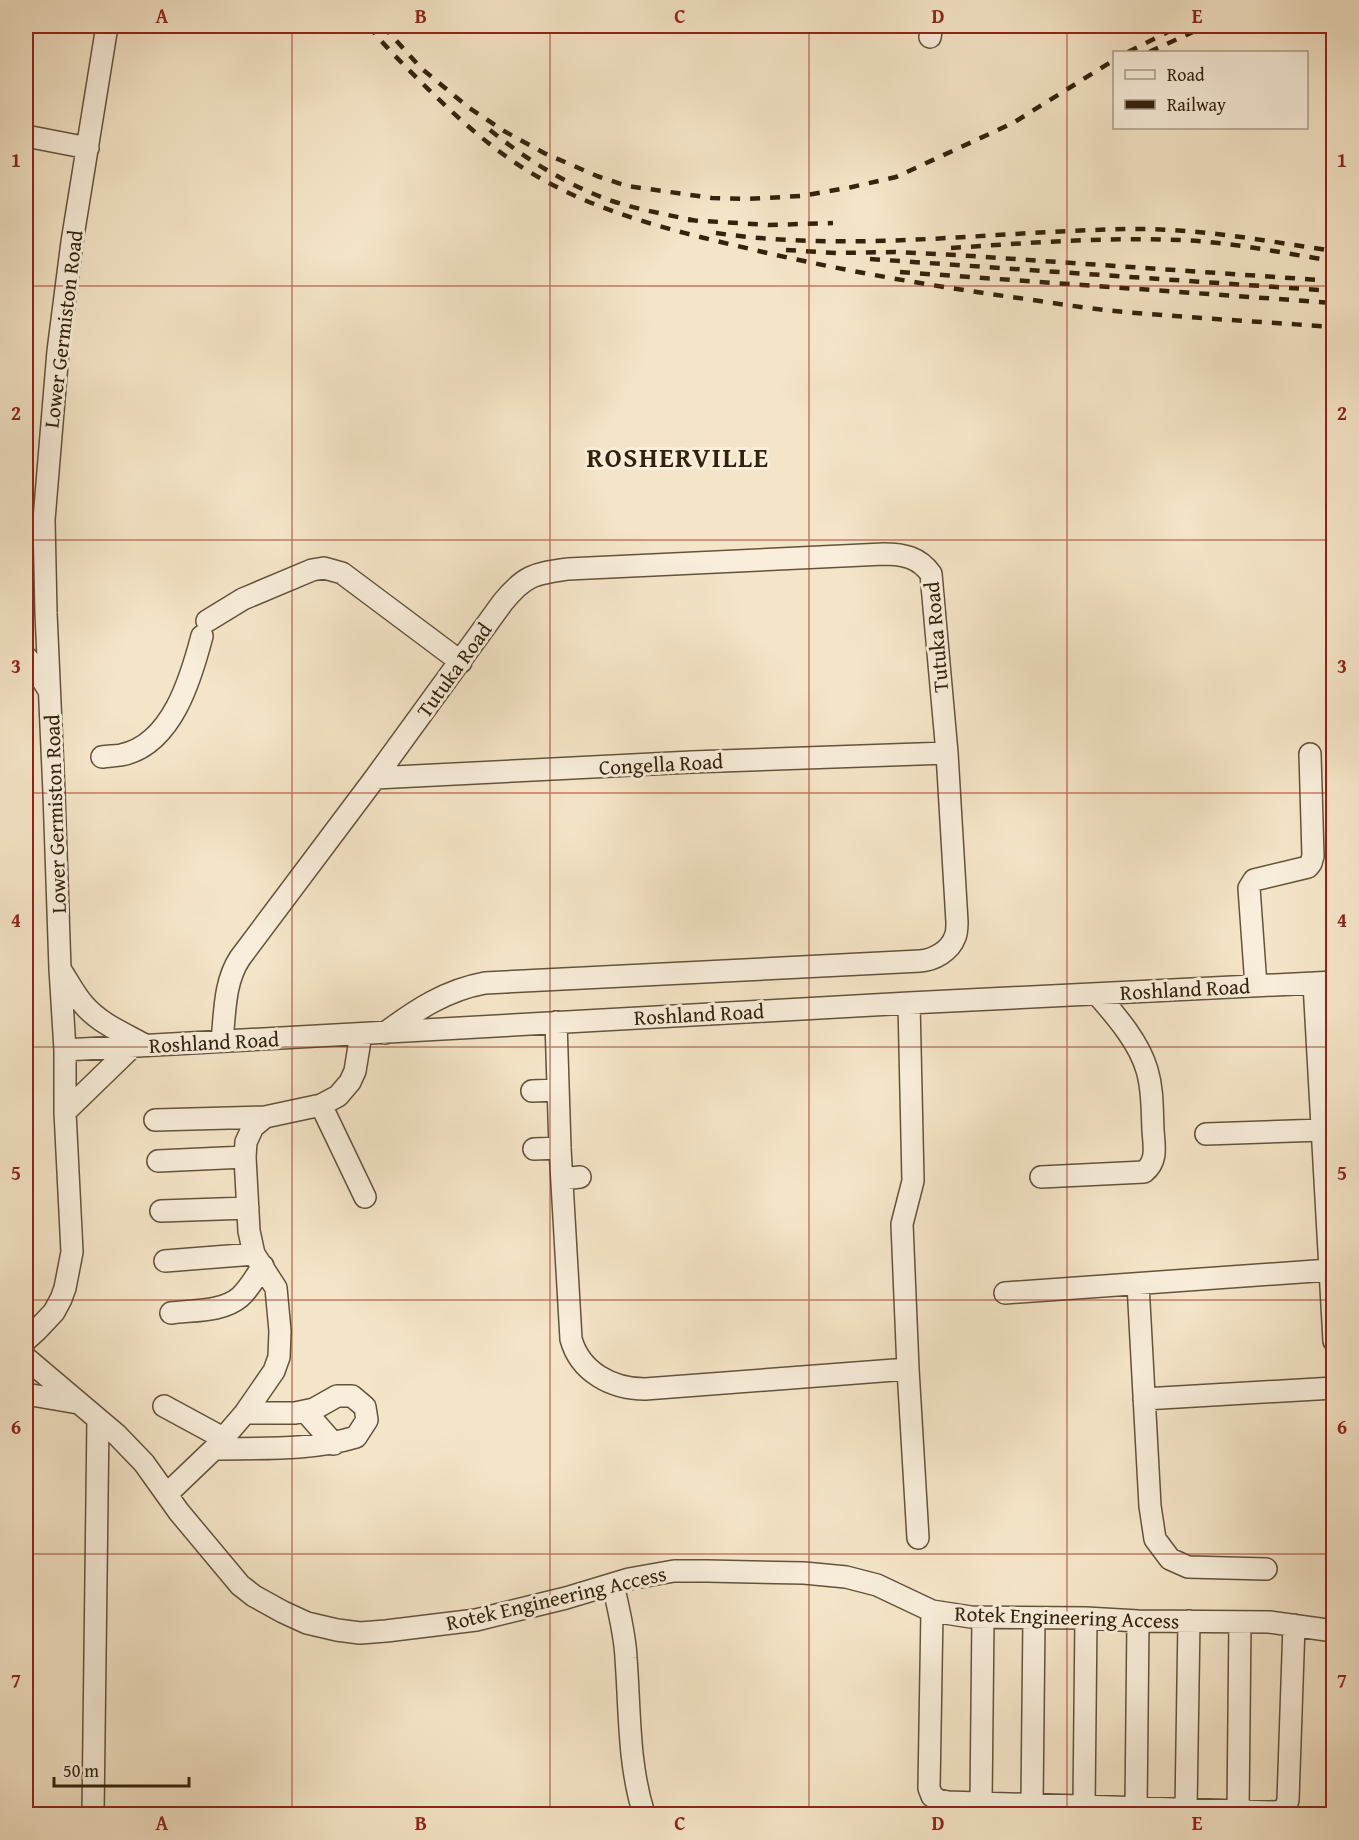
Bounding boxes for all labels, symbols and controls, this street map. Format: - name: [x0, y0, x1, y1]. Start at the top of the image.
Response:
- text: A: [156, 1, 169, 30]
- text: B: [415, 1, 427, 30]
- text: C: [674, 1, 686, 30]
- text: D: [931, 1, 945, 30]
- text: E: [1192, 1, 1203, 30]
- legend: [1113, 51, 1308, 129]
- text: Road: [1167, 61, 1205, 88]
- text: Railway: [1167, 91, 1226, 118]
- text: 1: [11, 145, 21, 174]
- text: 1: [1337, 145, 1347, 174]
- street label: Lower Germiston Road: [35, 228, 91, 430]
- text: 2: [11, 398, 21, 427]
- text: 2: [1337, 398, 1347, 427]
- district label: ROSHERVILLE: [587, 437, 769, 477]
- street label: Tutuka Road: [916, 580, 956, 694]
- street label: Tutuka Road: [409, 615, 500, 724]
- text: 3: [11, 651, 21, 680]
- text: 3: [1337, 651, 1347, 680]
- street label: Lower Germiston Road: [36, 713, 74, 914]
- street label: Congella Road: [598, 745, 725, 783]
- text: 4: [11, 905, 21, 934]
- text: 4: [1337, 905, 1347, 934]
- street label: Roshland Road: [1119, 970, 1252, 1008]
- street label: Roshland Road: [633, 995, 766, 1033]
- street label: Roshland Road: [148, 1023, 281, 1061]
- text: 5: [11, 1158, 21, 1187]
- text: 5: [1337, 1158, 1347, 1187]
- text: 6: [11, 1412, 21, 1441]
- text: 6: [1337, 1412, 1347, 1441]
- street label: Rotek Engineering Access: [443, 1558, 669, 1638]
- street label: Rotek Engineering Access: [954, 1598, 1180, 1636]
- text: 7: [11, 1665, 21, 1694]
- text: 7: [1337, 1665, 1347, 1694]
- scale bar: [54, 1750, 189, 1788]
- text: 50 m: [63, 1757, 99, 1784]
- text: A: [156, 1808, 169, 1837]
- text: B: [415, 1808, 427, 1837]
- text: C: [674, 1808, 686, 1837]
- text: D: [931, 1808, 945, 1837]
- text: E: [1192, 1808, 1203, 1837]

